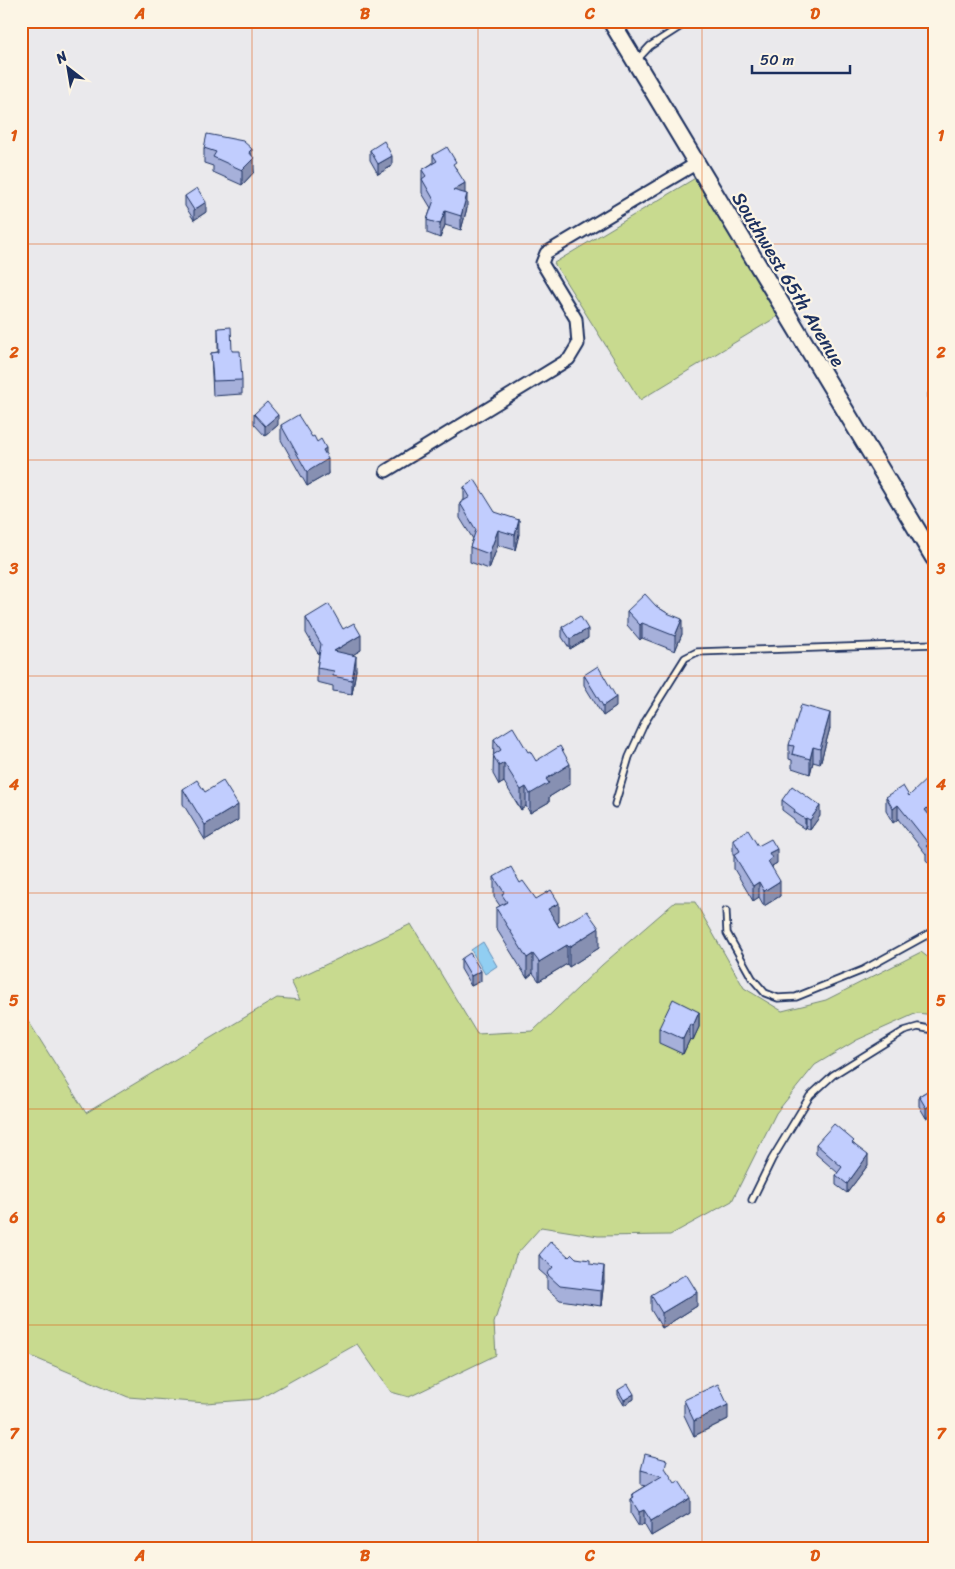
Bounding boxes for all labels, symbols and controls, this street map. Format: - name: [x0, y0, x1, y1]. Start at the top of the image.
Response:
- text: A: [134, 0, 145, 28]
- text: B: [360, 0, 371, 28]
- text: C: [584, 0, 596, 28]
- text: D: [810, 0, 820, 28]
- north arrow: [42, 42, 92, 92]
- scale bar: [752, 42, 850, 74]
- text: N: [50, 44, 72, 71]
- text: 50 m: [760, 47, 795, 73]
- text: 1: [11, 121, 18, 150]
- text: 1: [938, 121, 945, 150]
- street label: Southwest 65th Avenue: [723, 185, 854, 373]
- text: 2: [8, 338, 19, 367]
- text: 2: [935, 338, 946, 367]
- text: 3: [9, 554, 19, 583]
- text: 3: [936, 554, 946, 583]
- text: 4: [8, 770, 19, 799]
- text: 4: [935, 770, 946, 799]
- text: 5: [9, 986, 19, 1015]
- text: 5: [936, 986, 946, 1015]
- text: 6: [8, 1203, 19, 1232]
- text: 6: [935, 1203, 946, 1232]
- text: 7: [9, 1419, 20, 1448]
- text: 7: [936, 1419, 947, 1448]
- text: A: [134, 1541, 145, 1569]
- text: B: [360, 1541, 371, 1569]
- text: C: [584, 1541, 596, 1569]
- text: D: [810, 1541, 820, 1569]

